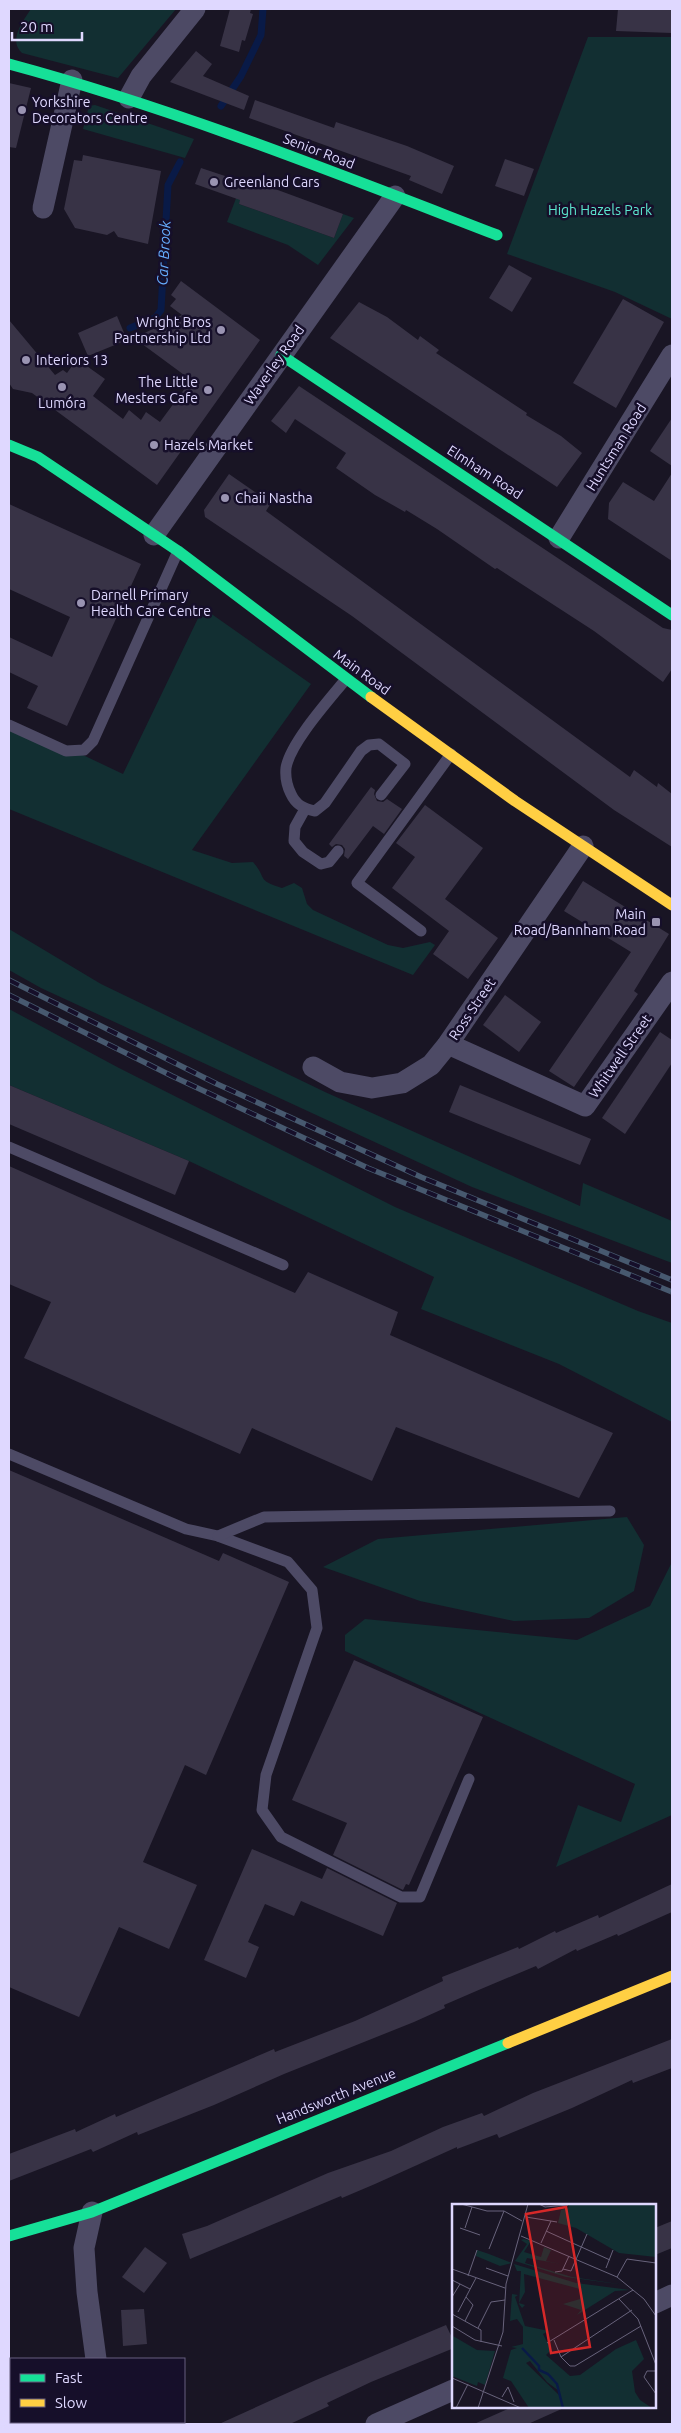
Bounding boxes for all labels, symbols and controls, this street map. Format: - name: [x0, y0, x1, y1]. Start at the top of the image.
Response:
- scale bar: [12, 10, 82, 42]
- text: 20 m: [20, 18, 53, 35]
- place label: Yorkshire Decorators Centre: [32, 94, 148, 126]
- marker: Yorkshire Decorators Centre: [16, 104, 28, 116]
- street label: Senior Road: [281, 130, 357, 172]
- place label: Greenland Cars: [224, 174, 319, 190]
- marker: Greenland Cars: [208, 176, 220, 188]
- park label: High Hazels Park: [548, 202, 652, 218]
- water label: Car Brook: [153, 220, 174, 286]
- place label: Wright Bros Partnership Ltd: [114, 314, 211, 346]
- street label: Waverley Road: [241, 322, 307, 408]
- marker: Wright Bros Partnership Ltd: [215, 324, 227, 336]
- place label: Interiors 13: [36, 352, 108, 368]
- marker: Interiors 13: [20, 354, 32, 366]
- place label: The Little Mesters Cafe: [115, 374, 198, 406]
- marker: Lumóra: [56, 381, 68, 393]
- marker: The Little Mesters Cafe: [202, 384, 214, 396]
- place label: Lumóra: [38, 395, 86, 411]
- street label: Huntsman Road: [583, 400, 649, 494]
- place label: Hazels Market: [164, 437, 253, 453]
- marker: Hazels Market: [148, 439, 160, 451]
- street label: Elmham Road: [444, 442, 526, 502]
- place label: Chaii Nastha: [235, 490, 313, 506]
- marker: Chaii Nastha: [219, 492, 231, 504]
- place label: Darnell Primary Health Care Centre: [91, 587, 211, 619]
- marker: Darnell Primary Health Care Centre: [75, 597, 87, 609]
- street label: Main Road: [331, 646, 393, 698]
- place label: Main Road/Bannham Road: [514, 906, 646, 938]
- marker: Main Road/Bannham Road: [650, 916, 662, 928]
- street label: Ross Street: [445, 975, 499, 1043]
- street label: Whitwell Street: [585, 1011, 655, 1101]
- street label: Handsworth Avenue: [274, 2065, 398, 2127]
- inset map: [452, 2204, 656, 2408]
- legend: [10, 2358, 185, 2423]
- text: Fast: [55, 2369, 83, 2386]
- text: Slow: [55, 2394, 88, 2411]

